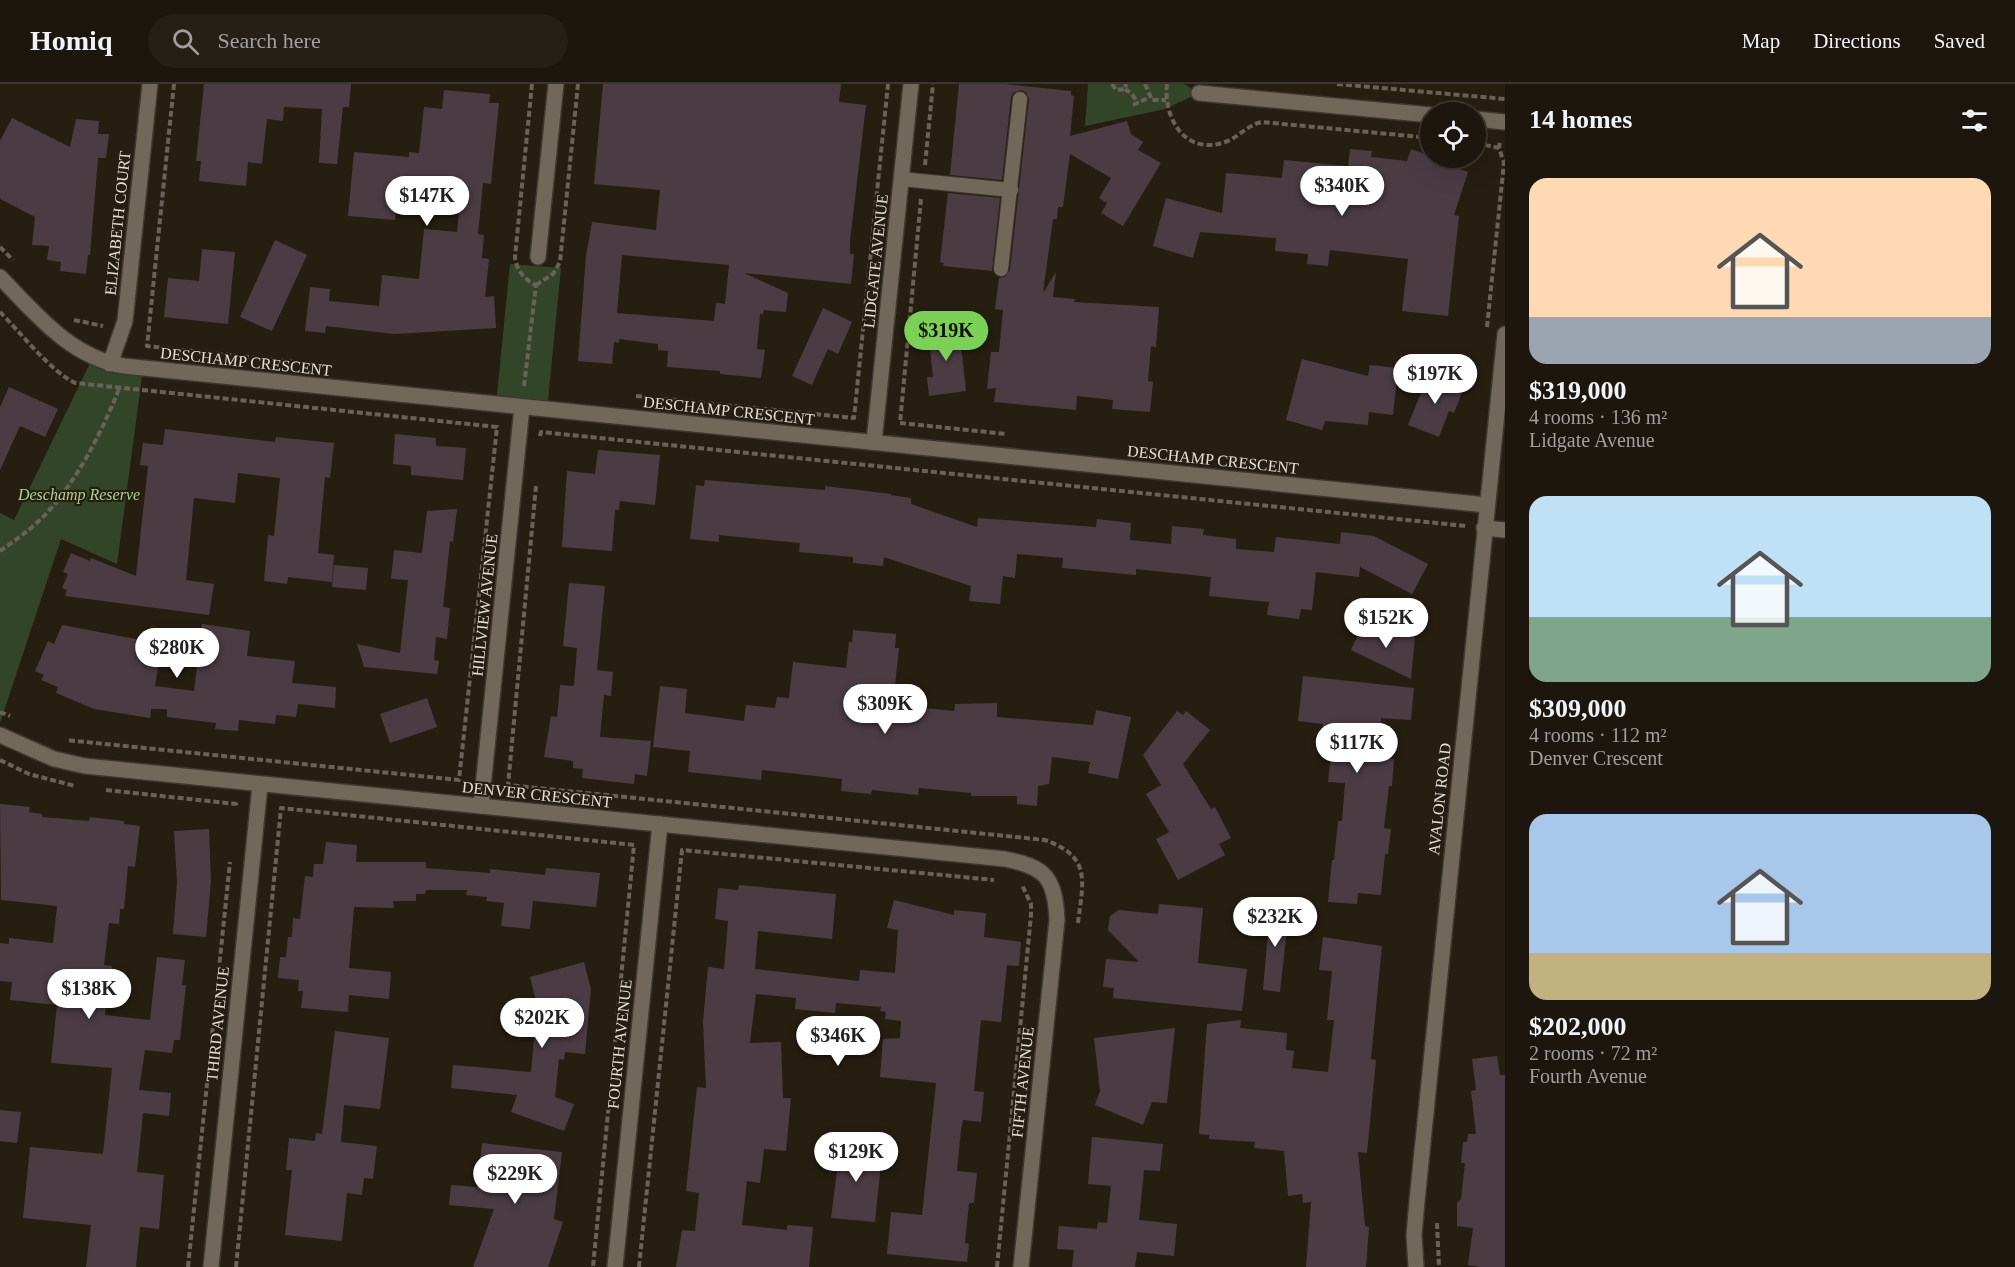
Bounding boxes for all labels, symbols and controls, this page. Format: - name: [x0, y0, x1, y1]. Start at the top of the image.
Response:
- search box: [148, 14, 568, 68]
- text: Homiq: [30, 25, 112, 56]
- icon: search: [169, 25, 202, 58]
- text: Search here: [217, 28, 321, 53]
- text: Map: [1742, 29, 1780, 53]
- text: Directions: [1813, 29, 1901, 53]
- text: Saved: [1934, 29, 1985, 53]
- map controls: [1420, 102, 1486, 168]
- button: locate: [1420, 102, 1486, 168]
- icon: filters: [1958, 104, 1991, 137]
- text: 14 homes: [1529, 105, 1632, 134]
- street label: ELIZABETH COURT: [101, 150, 134, 296]
- pin: $340K: [1300, 166, 1384, 217]
- text: $340K: [1314, 174, 1370, 196]
- pin: $147K: [385, 176, 469, 227]
- text: $147K: [399, 184, 455, 206]
- street label: LIDGATE AVENUE: [860, 193, 891, 329]
- icon: home: [1706, 217, 1814, 325]
- pin: $319K: [904, 311, 988, 362]
- text: $319K: [918, 319, 974, 341]
- street label: DESCHAMP CRESCENT: [159, 344, 333, 379]
- pin: $197K: [1393, 354, 1477, 405]
- text: $197K: [1407, 362, 1463, 384]
- text: $319,000: [1529, 376, 1627, 405]
- street label: DESCHAMP CRESCENT: [642, 393, 816, 428]
- text: 4 rooms · 136 m²: [1529, 406, 1667, 428]
- text: Lidgate Avenue: [1529, 429, 1655, 451]
- street label: DESCHAMP CRESCENT: [1126, 442, 1300, 477]
- park label: Deschamp Reserve: [17, 486, 140, 504]
- street label: HILLVIEW AVENUE: [469, 533, 500, 677]
- icon: home: [1706, 535, 1814, 643]
- pin: $152K: [1344, 598, 1428, 649]
- text: $152K: [1358, 606, 1414, 628]
- pin: $280K: [135, 628, 219, 679]
- text: $280K: [149, 636, 205, 658]
- pin: $309K: [843, 684, 927, 735]
- text: $309K: [857, 692, 913, 714]
- text: $309,000: [1529, 694, 1627, 723]
- pin: $117K: [1315, 723, 1399, 774]
- text: 4 rooms · 112 m²: [1529, 724, 1666, 746]
- text: $117K: [1330, 731, 1384, 753]
- street label: AVALON ROAD: [1425, 742, 1454, 856]
- text: Denver Crescent: [1529, 747, 1663, 769]
- street label: DENVER CRESCENT: [461, 778, 613, 811]
- icon: home: [1706, 853, 1814, 961]
- pin: $232K: [1233, 897, 1317, 948]
- text: $232K: [1247, 905, 1303, 927]
- street label: THIRD AVENUE: [203, 966, 232, 1082]
- pin: $138K: [47, 969, 131, 1020]
- text: $138K: [61, 977, 117, 999]
- street label: FOURTH AVENUE: [604, 979, 635, 1110]
- pin: $202K: [500, 998, 584, 1049]
- text: $202K: [514, 1006, 570, 1028]
- text: $202,000: [1529, 1012, 1627, 1041]
- pin: $346K: [796, 1016, 880, 1067]
- text: $346K: [810, 1024, 866, 1046]
- street label: FIFTH AVENUE: [1008, 1026, 1037, 1138]
- text: 2 rooms · 72 m²: [1529, 1042, 1657, 1064]
- text: Fourth Avenue: [1529, 1065, 1647, 1087]
- pin: $129K: [814, 1132, 898, 1183]
- text: $129K: [828, 1140, 884, 1162]
- pin: $229K: [473, 1154, 557, 1205]
- text: $229K: [487, 1162, 543, 1184]

